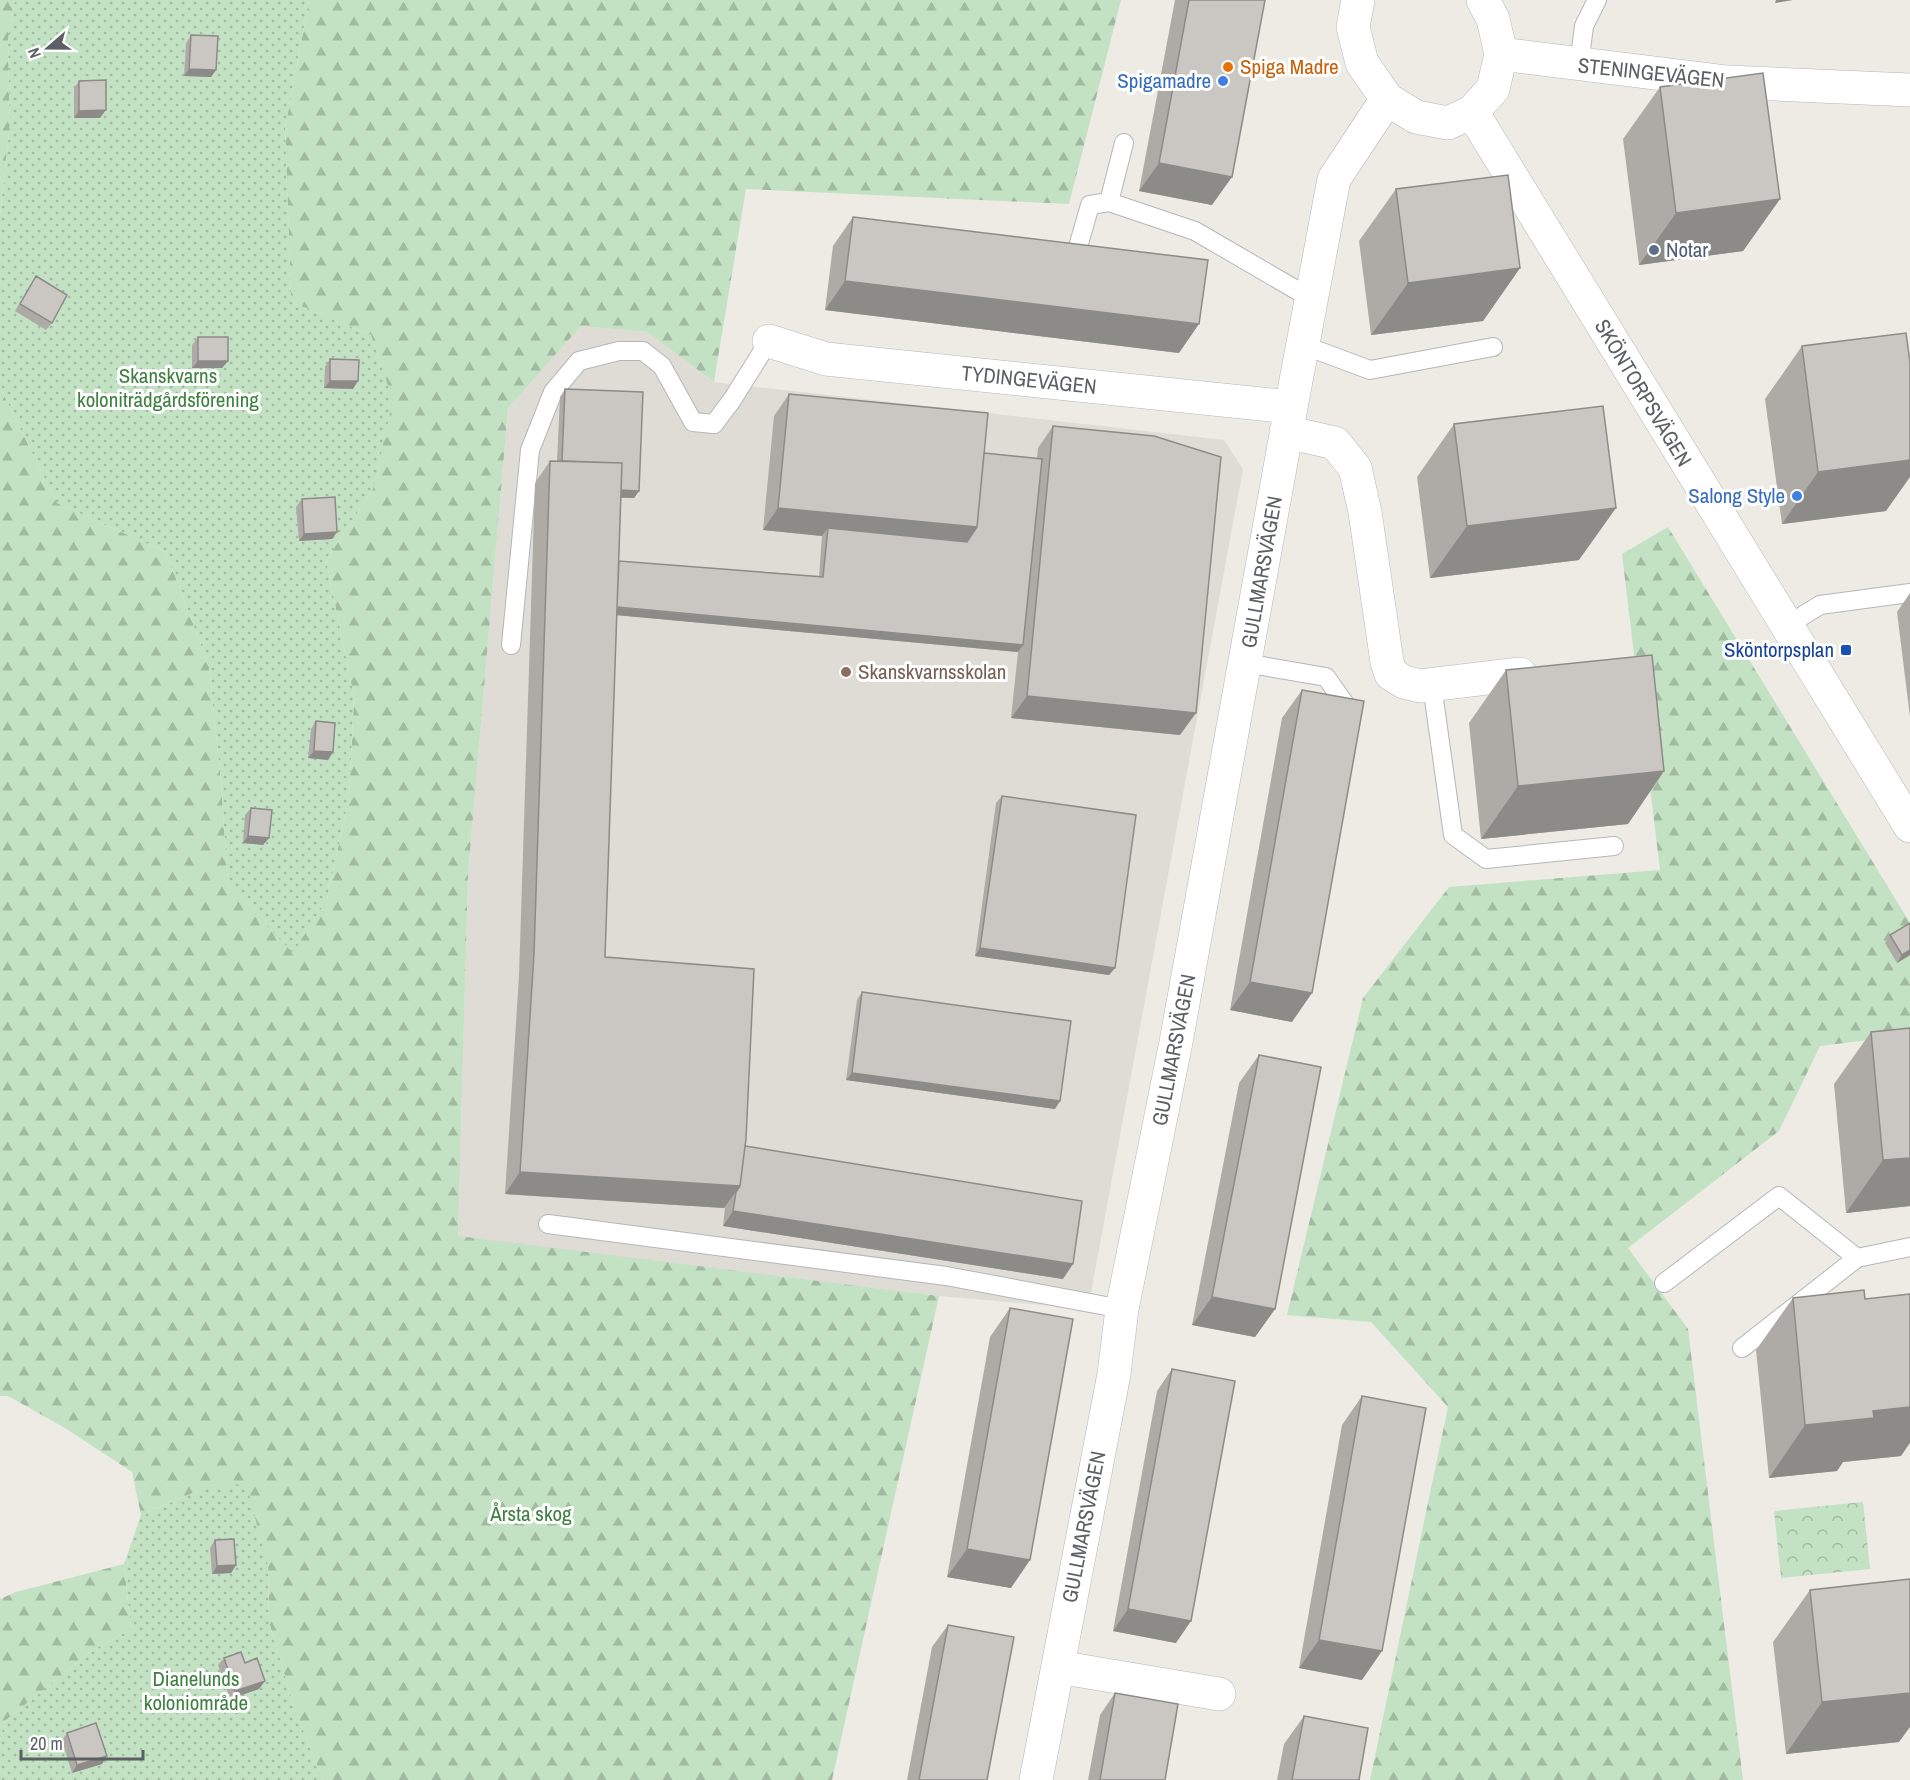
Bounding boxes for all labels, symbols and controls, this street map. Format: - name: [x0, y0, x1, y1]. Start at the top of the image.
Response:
- north arrow: [18, 18, 78, 78]
- text: N: [22, 45, 46, 61]
- street label: STENINGEVÄGEN: [1576, 50, 1726, 95]
- place label: Spiga Madre: [1240, 52, 1339, 81]
- marker: Spiga Madre: [1221, 60, 1235, 74]
- place label: Spigamadre: [1117, 66, 1211, 95]
- marker: Spigamadre: [1216, 74, 1230, 88]
- place label: Notar: [1666, 235, 1708, 264]
- marker: Notar: [1647, 243, 1661, 257]
- street label: SKÖNTORPSVÄGEN: [1588, 314, 1699, 472]
- street label: TYDINGEVÄGEN: [960, 358, 1098, 401]
- park label: Skanskvarns koloniträdgårdsförening: [77, 361, 259, 414]
- place label: Salong Style: [1688, 481, 1785, 510]
- marker: Salong Style: [1790, 489, 1804, 503]
- street label: GULLMARSVÄGEN: [1234, 494, 1289, 650]
- place label: Sköntorpsplan: [1724, 635, 1834, 664]
- marker: Sköntorpsplan: [1839, 643, 1853, 657]
- place label: Skanskvarnsskolan: [858, 657, 1006, 686]
- marker: Skanskvarnsskolan: [839, 665, 853, 679]
- street label: GULLMARSVÄGEN: [1145, 972, 1202, 1128]
- street label: GULLMARSVÄGEN: [1055, 1449, 1112, 1605]
- park label: Årsta skog: [489, 1499, 572, 1528]
- park label: Dianelunds koloniområde: [144, 1664, 248, 1717]
- scale bar: [21, 1723, 142, 1761]
- text: 20 m: [30, 1731, 63, 1756]

